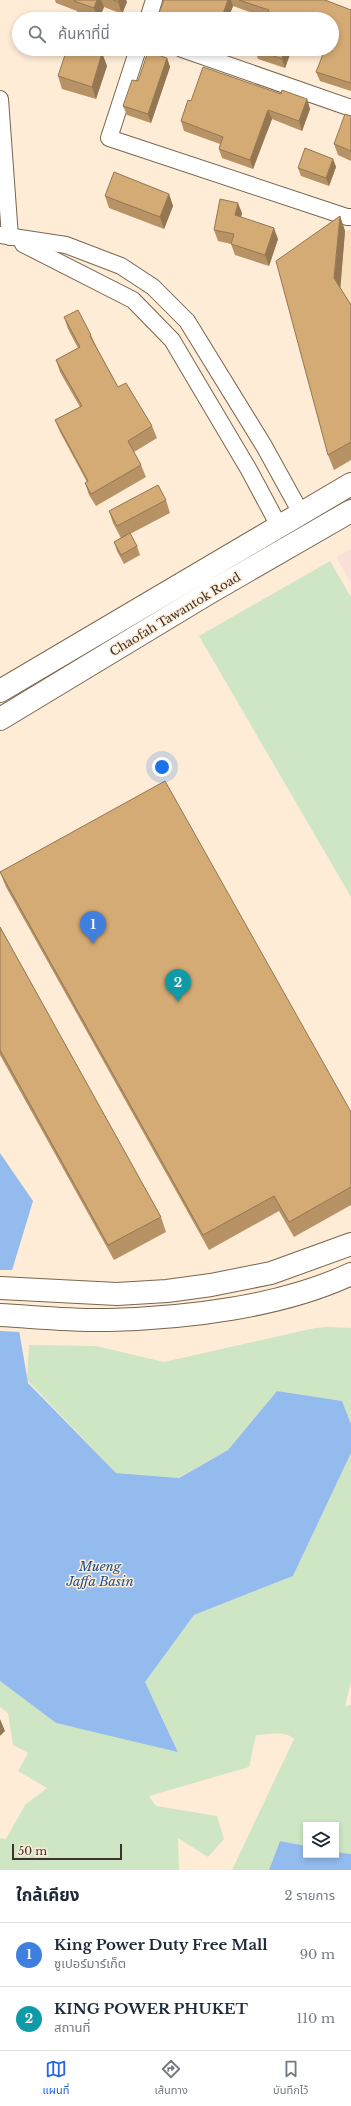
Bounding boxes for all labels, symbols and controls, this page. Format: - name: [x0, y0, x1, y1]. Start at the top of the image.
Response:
- search box: [12, 12, 339, 56]
- icon: search: [26, 23, 48, 45]
- text: ค้นหาที่นี่: [58, 24, 110, 43]
- street label: Chaofah Tawantok Road: [107, 569, 243, 659]
- your location: [152, 757, 172, 777]
- pin: 1: [80, 911, 106, 944]
- pin: 2: [165, 969, 191, 1002]
- water label: Mueng Jaffa Basin: [65, 1558, 134, 1590]
- map controls: [303, 1822, 339, 1858]
- button: layers: [303, 1822, 339, 1858]
- scale bar: [12, 1842, 122, 1861]
- text: 50 m: [18, 1844, 47, 1858]
- text: ใกล้เคียง: [16, 1885, 79, 1906]
- text: 2 รายการ: [284, 1887, 335, 1904]
- text: King Power Duty Free Mall: [54, 1935, 268, 1954]
- text: 1: [26, 1946, 32, 1963]
- text: 90 m: [300, 1946, 335, 1963]
- text: ซูเปอร์มาร์เก็ต: [54, 1955, 126, 1972]
- text: KING POWER PHUKET: [54, 1999, 248, 2018]
- text: 2: [25, 2010, 33, 2027]
- text: 110 m: [296, 2010, 335, 2027]
- text: สถานที่: [54, 2019, 90, 2036]
- tab: แผนที่: [43, 2058, 69, 2099]
- tab: เส้นทาง: [155, 2058, 188, 2099]
- tab: บันทึกไว้: [273, 2058, 308, 2099]

